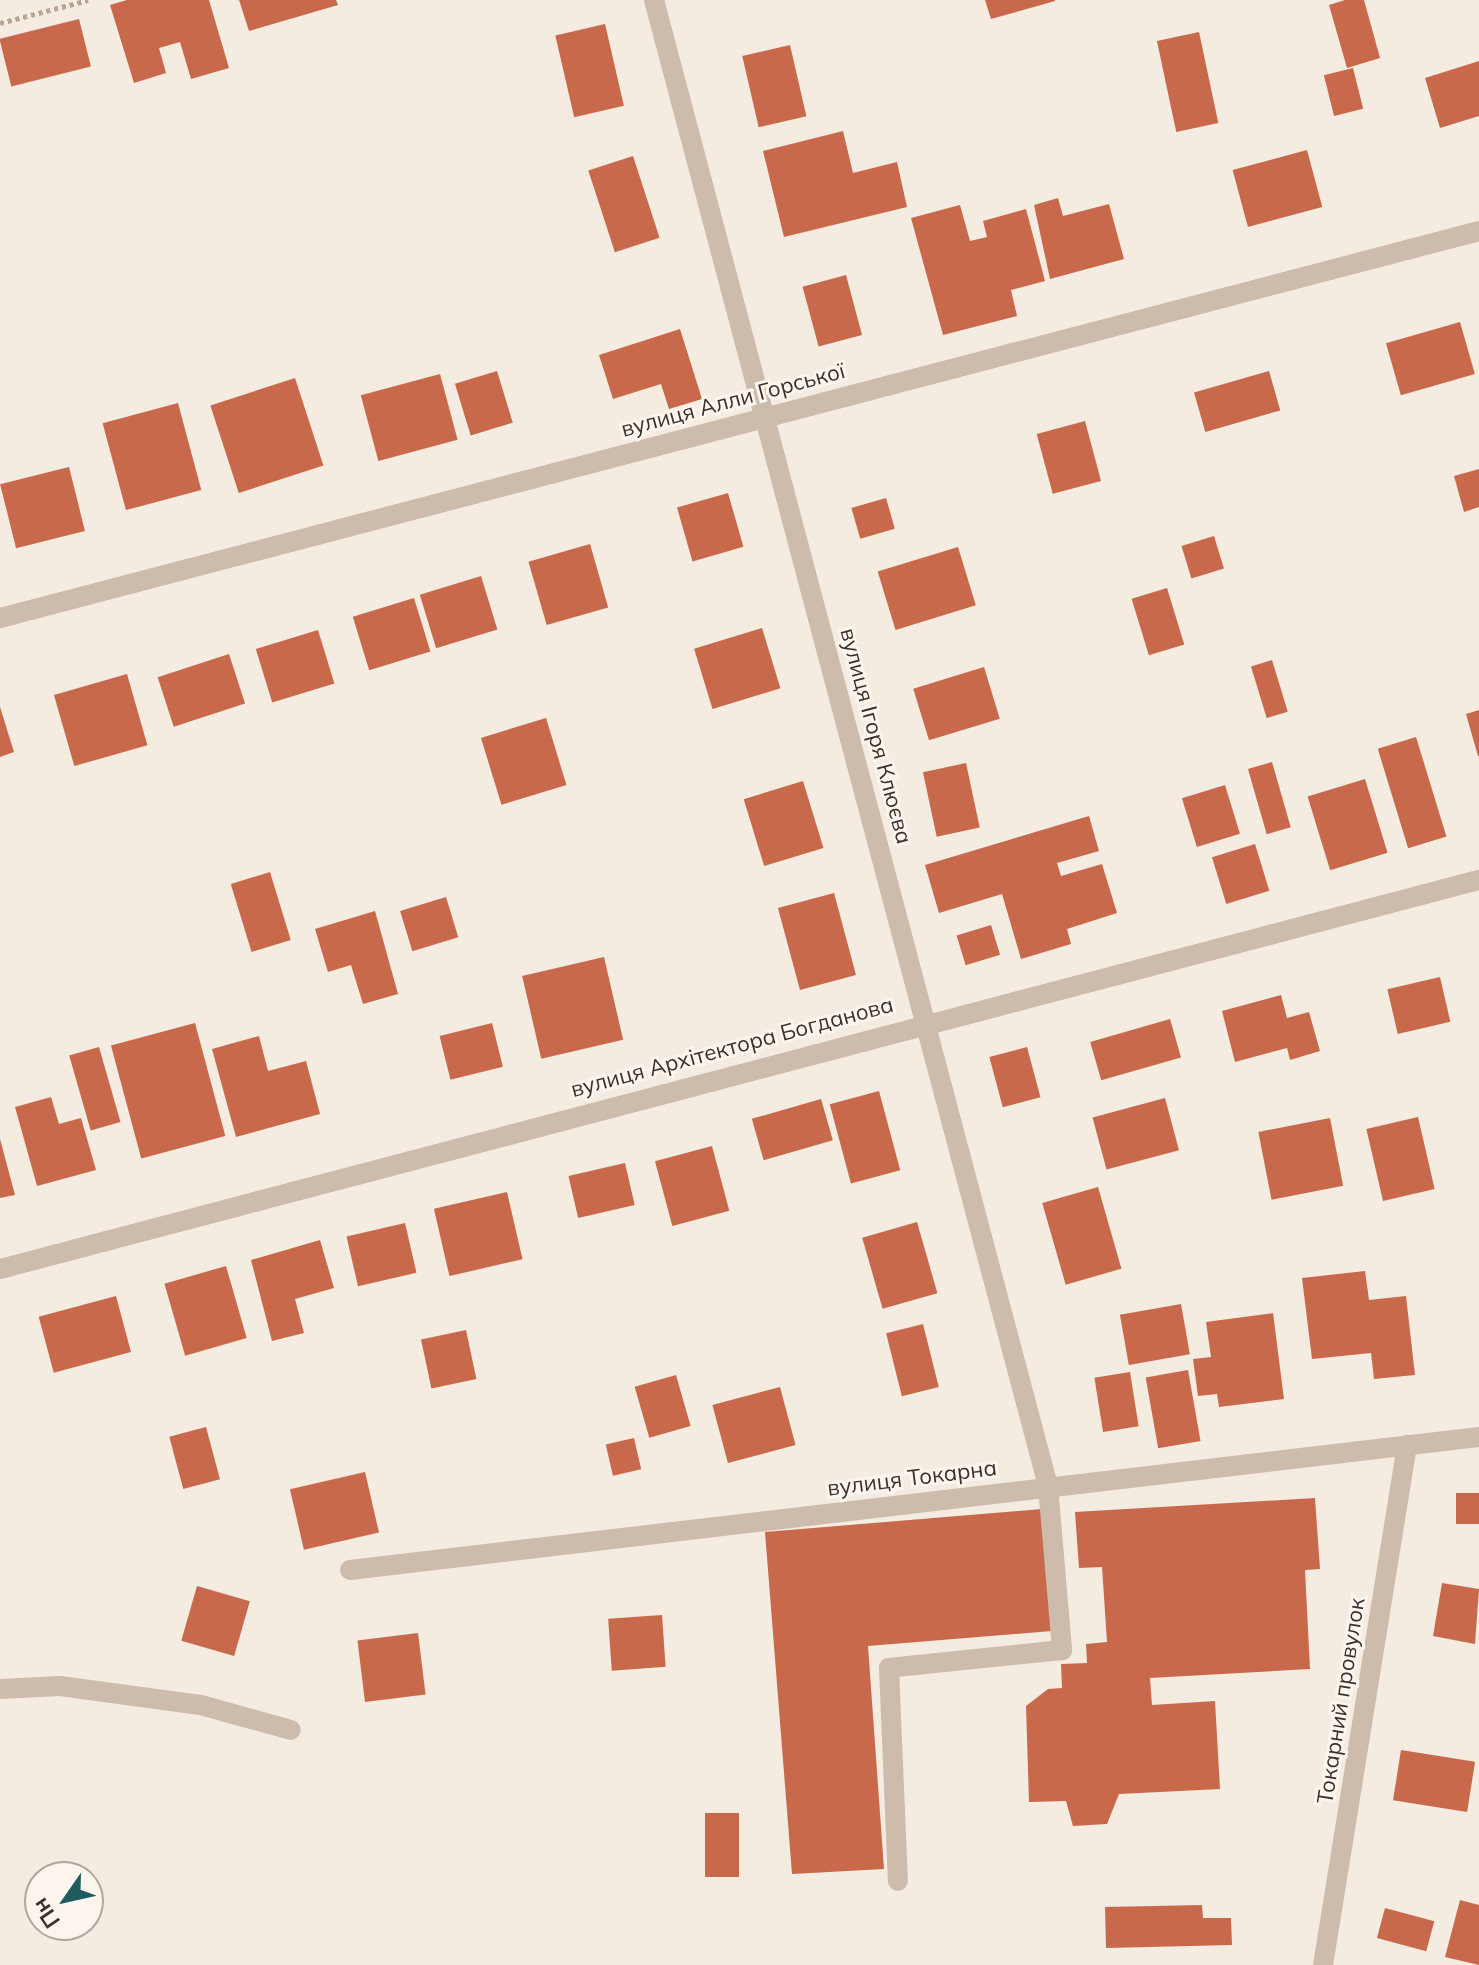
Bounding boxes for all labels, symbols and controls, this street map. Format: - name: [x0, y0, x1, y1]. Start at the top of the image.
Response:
- street label: вулиця Алли Горської: [618, 357, 848, 443]
- street label: вулиця Ігоря Клюєва: [834, 625, 918, 847]
- street label: вулиця Архітектора Богданова: [568, 991, 896, 1103]
- street label: вулиця Токарна: [826, 1455, 998, 1501]
- street label: Токарний провулок: [1312, 1596, 1370, 1806]
- north arrow: [24, 1861, 104, 1941]
- text: Пн: [26, 1893, 66, 1934]

